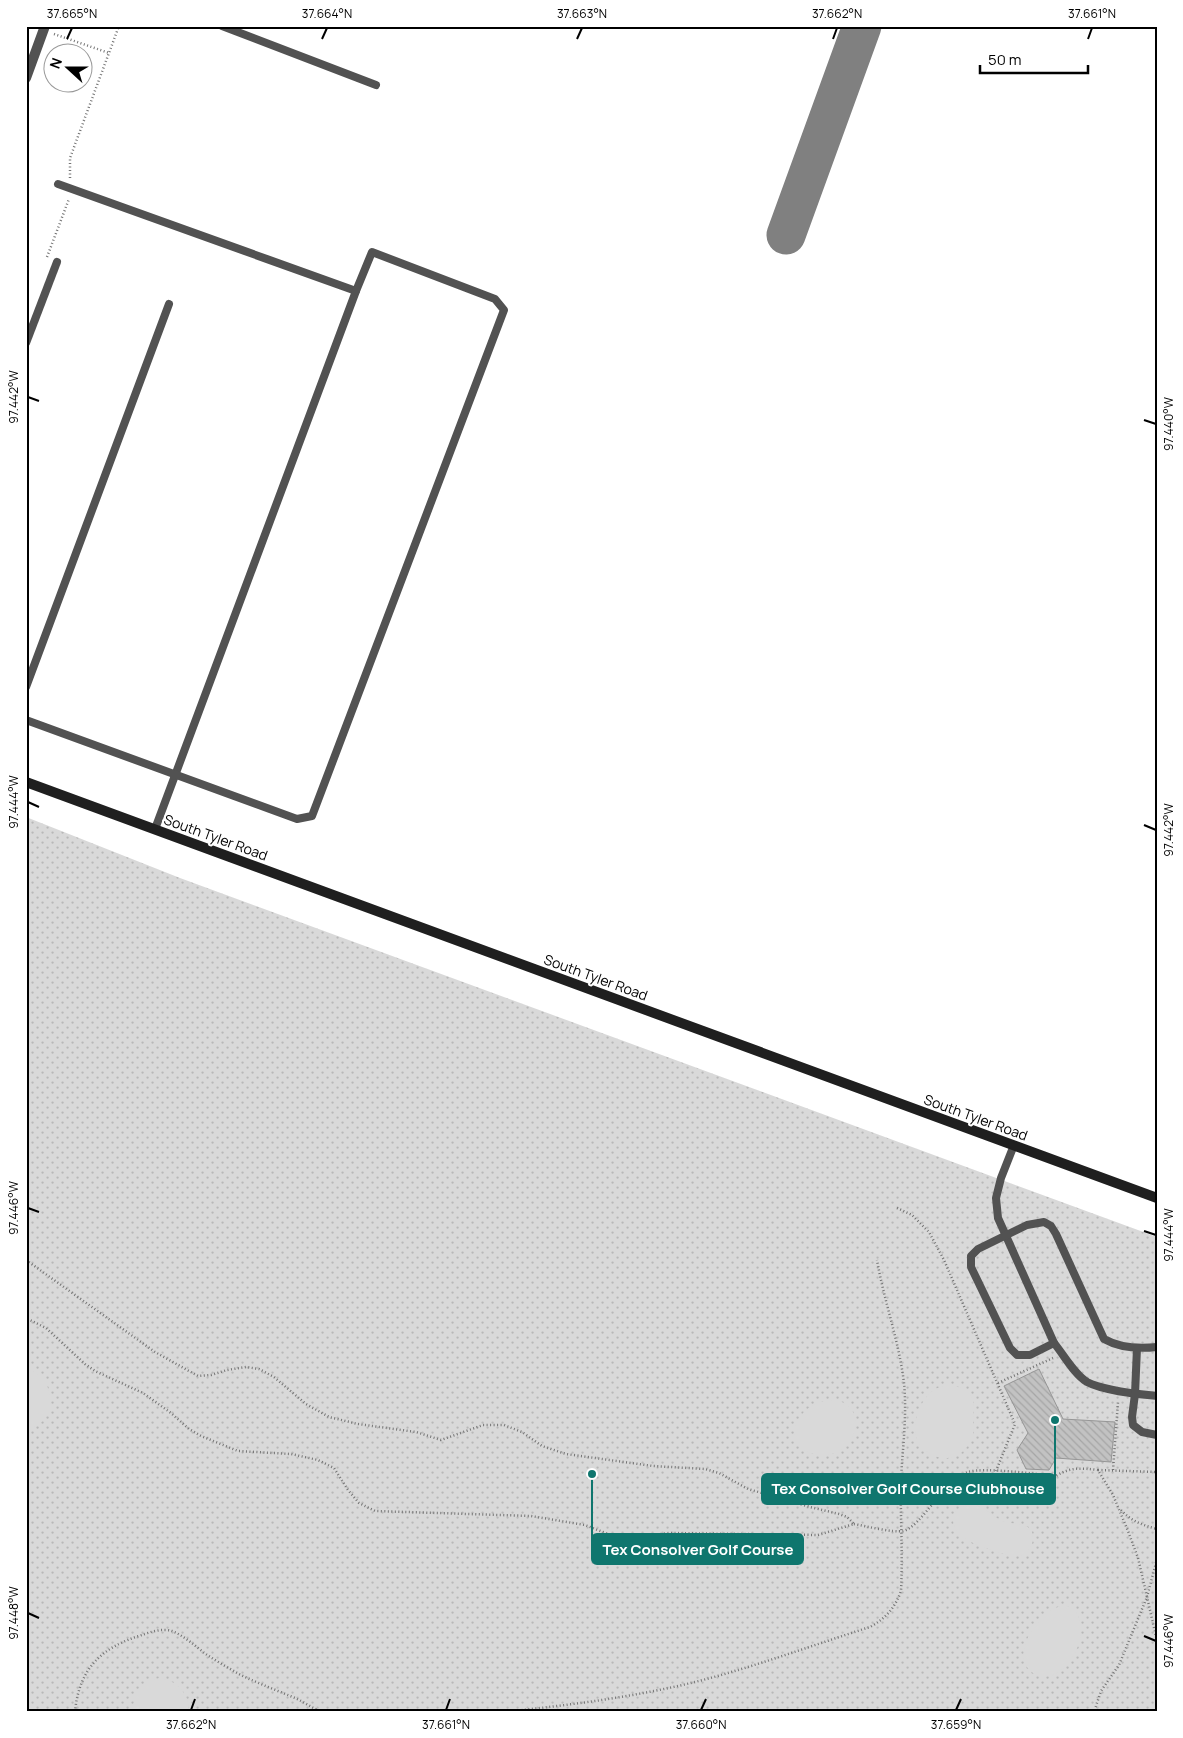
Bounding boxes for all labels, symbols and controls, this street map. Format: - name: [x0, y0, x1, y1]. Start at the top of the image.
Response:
- text: 37.665°N: [47, 5, 97, 22]
- text: 37.664°N: [302, 5, 352, 22]
- text: 37.663°N: [557, 5, 607, 22]
- text: 37.662°N: [812, 5, 862, 22]
- text: 37.661°N: [1068, 5, 1116, 22]
- north arrow: [42, 42, 92, 92]
- scale bar: [980, 42, 1088, 74]
- text: 50 m: [988, 49, 1022, 70]
- text: N: [45, 55, 66, 71]
- text: 97.442°W: [5, 370, 22, 424]
- text: 97.440°W: [1160, 396, 1177, 451]
- text: 97.444°W: [5, 774, 22, 829]
- text: 97.442°W: [1160, 803, 1177, 857]
- street label: South Tyler Road: [161, 809, 271, 865]
- street label: South Tyler Road: [541, 949, 651, 1005]
- street label: South Tyler Road: [921, 1089, 1031, 1145]
- text: 97.446°W: [5, 1180, 22, 1235]
- text: 97.444°W: [1160, 1207, 1177, 1262]
- callout: Tex Consolver Golf Course Clubhouse: [762, 1474, 1055, 1504]
- text: Tex Consolver Golf Course Clubhouse: [771, 1478, 1045, 1499]
- callout: Tex Consolver Golf Course: [592, 1534, 803, 1564]
- text: Tex Consolver Golf Course: [603, 1539, 793, 1560]
- text: 97.448°W: [5, 1586, 22, 1640]
- text: 97.446°W: [1160, 1613, 1177, 1668]
- text: 37.662°N: [166, 1716, 216, 1733]
- text: 37.661°N: [422, 1716, 470, 1733]
- text: 37.660°N: [676, 1716, 726, 1733]
- text: 37.659°N: [931, 1716, 981, 1733]

